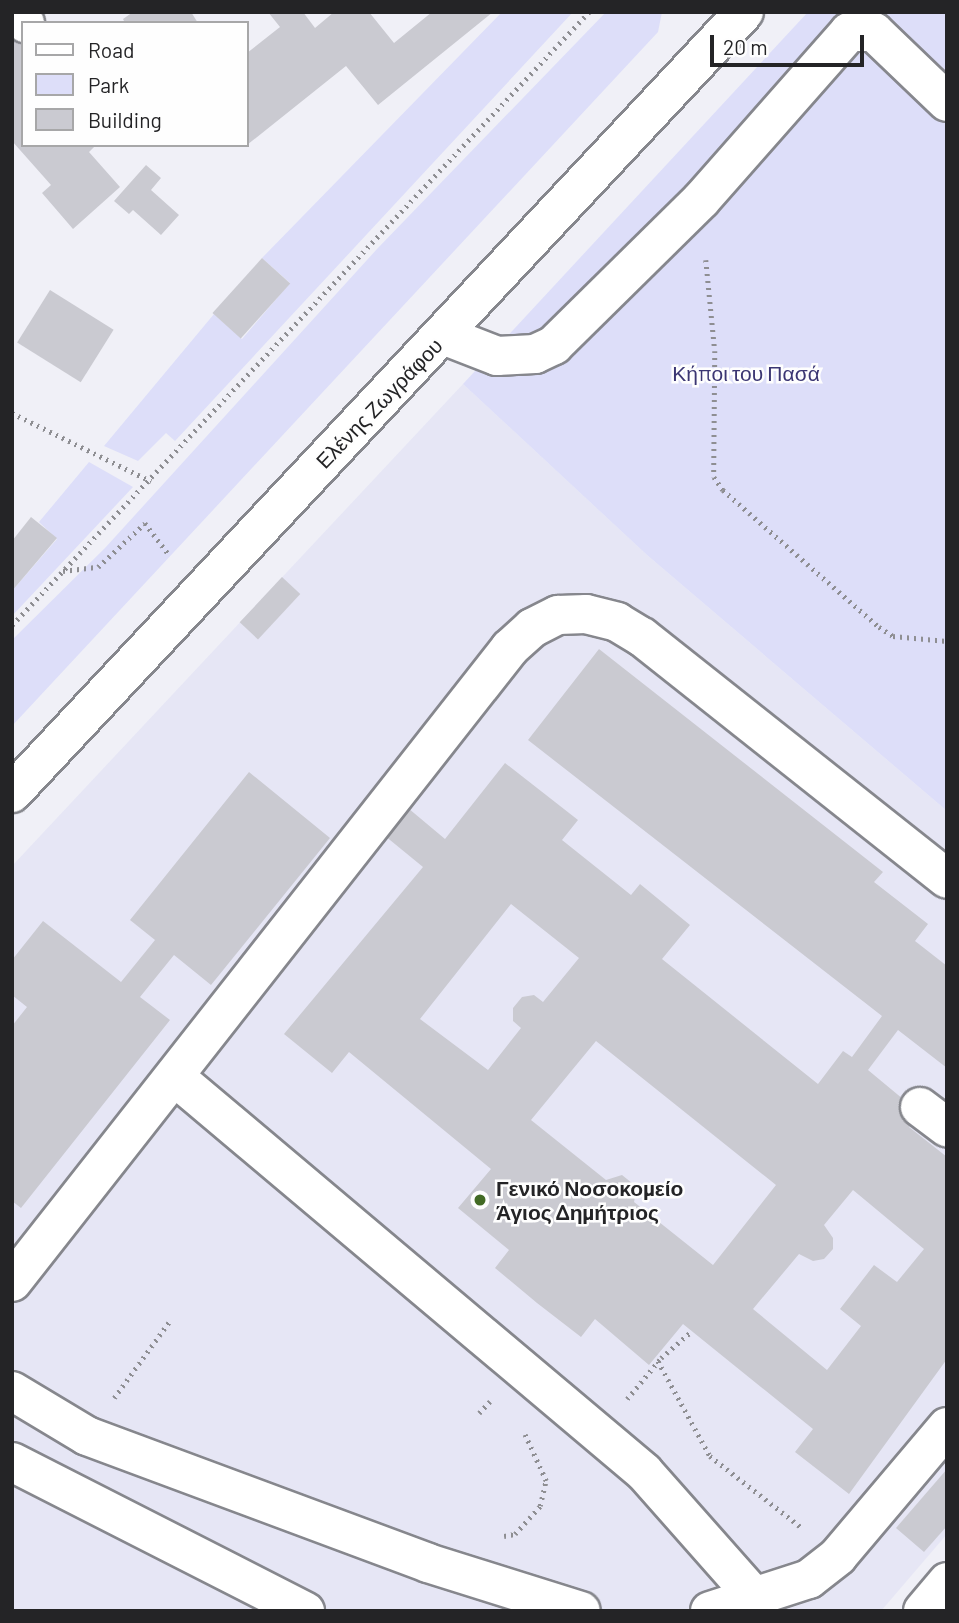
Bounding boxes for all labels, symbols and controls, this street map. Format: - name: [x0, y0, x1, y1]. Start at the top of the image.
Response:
- legend: [21, 21, 248, 147]
- scale bar: [714, 21, 868, 65]
- text: 20 m: [723, 34, 768, 59]
- text: Road: [88, 37, 134, 62]
- text: Park: [88, 72, 129, 97]
- text: Building: [88, 107, 162, 132]
- street label: Ελένης Ζωγράφου: [311, 333, 447, 473]
- park label: Κήποι του Πασά: [672, 360, 820, 386]
- place label: Γενικό Νοσοκομείο Άγιος Δημήτριος: [496, 1175, 683, 1225]
- marker: Γενικό Νοσοκομείο Άγιος Δημήτριος: [470, 1190, 490, 1210]

